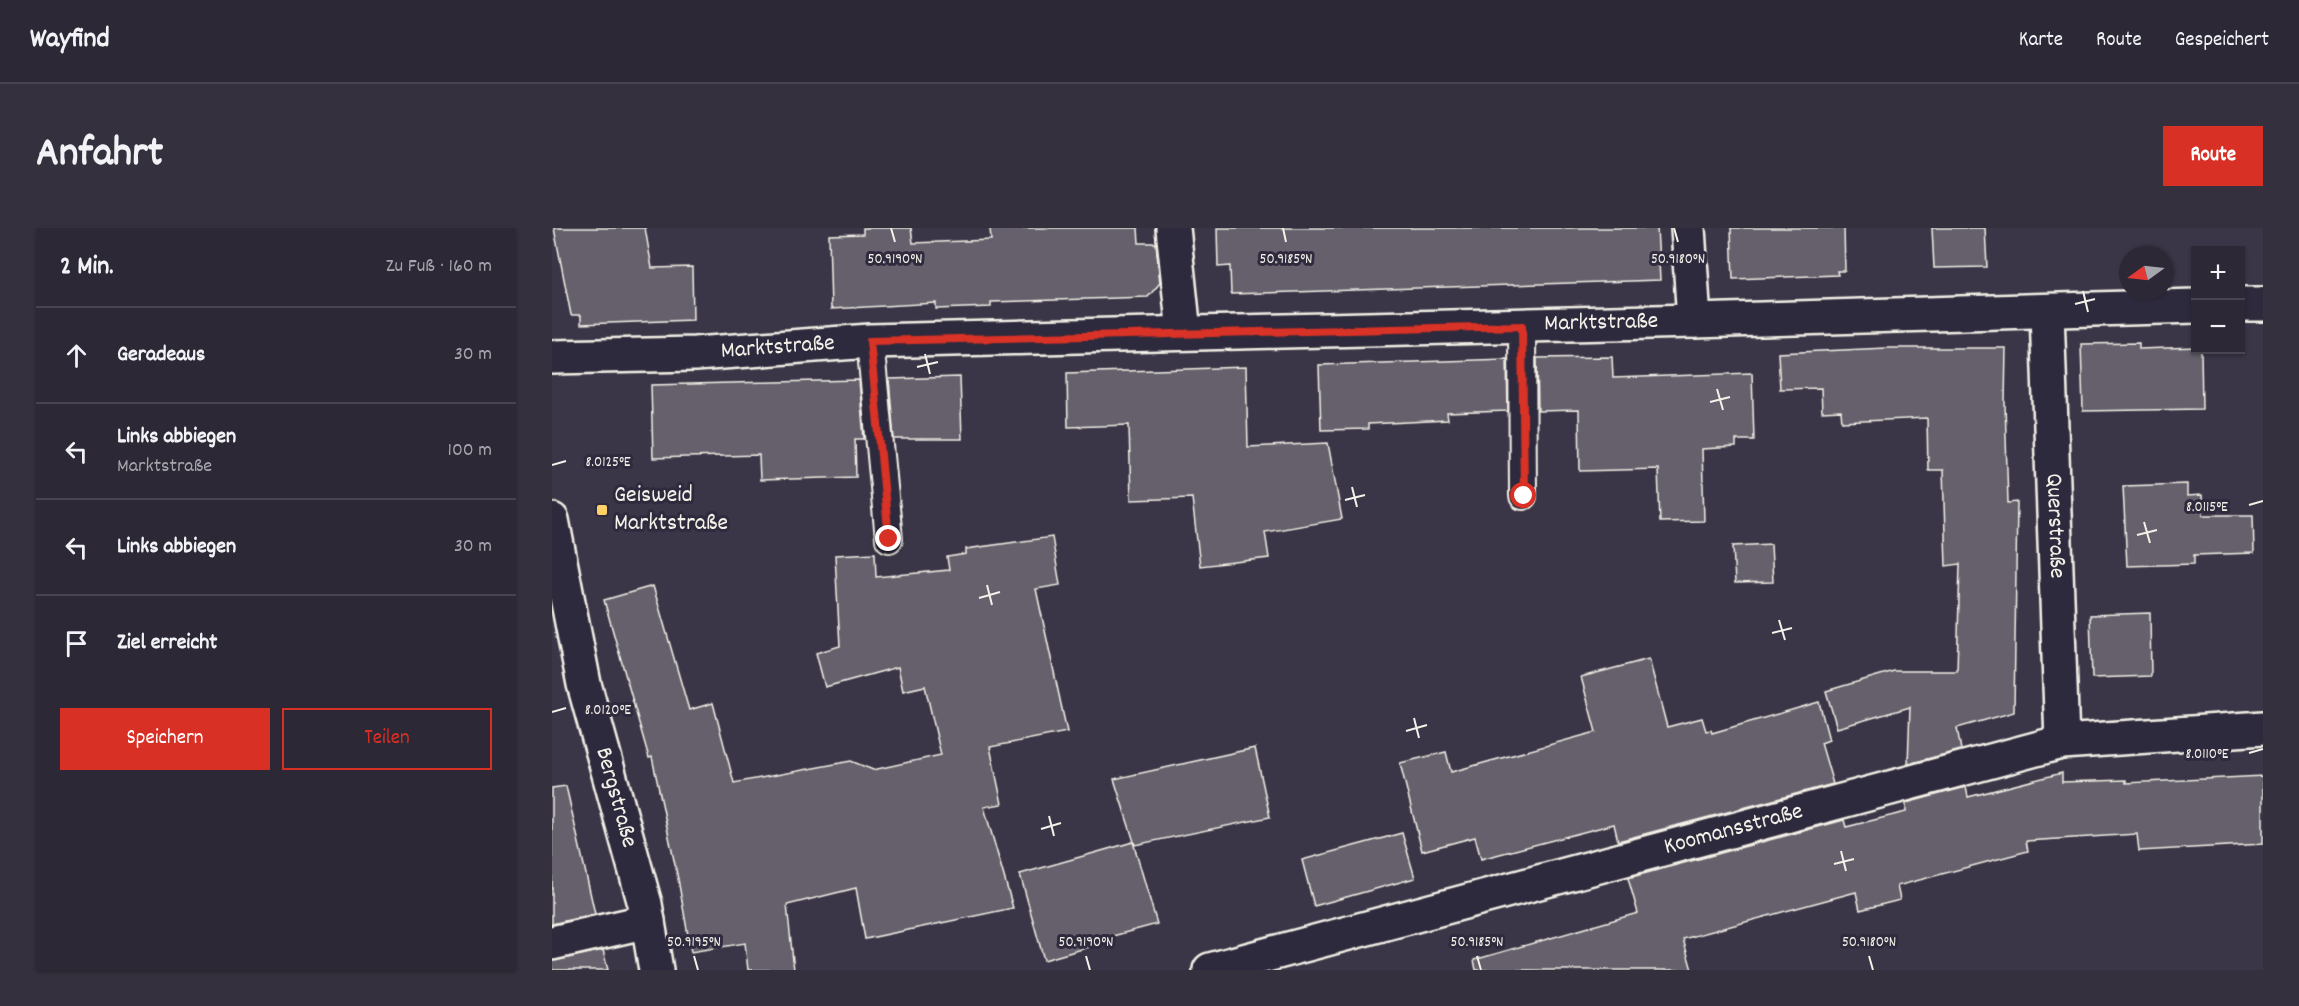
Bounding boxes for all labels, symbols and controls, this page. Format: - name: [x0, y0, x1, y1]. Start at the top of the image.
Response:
- text: Wayfind: [30, 21, 110, 61]
- text: Karte: [2019, 26, 2063, 56]
- text: Route: [2096, 26, 2142, 56]
- text: Gespeichert: [2175, 26, 2269, 56]
- text: Anfahrt: [36, 126, 163, 186]
- button: Route: [2163, 126, 2263, 186]
- north arrow: [2119, 246, 2173, 300]
- map controls: [2191, 246, 2245, 354]
- button: +: [2191, 246, 2245, 300]
- text: 2 Min.: [60, 249, 114, 286]
- text: 50.9190°N: [867, 249, 923, 271]
- text: 50.9185°N: [1260, 249, 1312, 271]
- text: 50.9180°N: [1651, 249, 1705, 271]
- text: Zu Fuß · 160 m: [386, 253, 492, 281]
- button: −: [2191, 300, 2245, 354]
- street label: Marktstraße: [1544, 305, 1659, 342]
- street label: Marktstraße: [720, 327, 836, 369]
- icon: ahead: [60, 339, 93, 372]
- text: Geradeaus: [117, 340, 205, 371]
- text: 30 m: [454, 341, 492, 369]
- text: Links abbiegen: [117, 422, 236, 453]
- icon: left: [60, 435, 93, 468]
- text: 100 m: [448, 437, 492, 465]
- text: 8.0125°E: [585, 452, 631, 474]
- text: Marktstraße: [117, 453, 212, 481]
- street label: Querstraße: [2036, 473, 2073, 579]
- place label: Geisweid Marktstraße: [614, 479, 728, 541]
- route start: [1510, 482, 1536, 508]
- text: 8.0115°E: [2186, 497, 2228, 519]
- marker: Geisweid Marktstraße: [595, 503, 609, 517]
- route end: [875, 525, 901, 551]
- icon: left: [60, 531, 93, 564]
- text: Links abbiegen: [117, 532, 236, 563]
- text: 30 m: [454, 533, 492, 561]
- icon: arrive: [60, 627, 93, 660]
- text: Ziel erreicht: [117, 628, 217, 659]
- text: 8.0120°E: [585, 700, 631, 722]
- button: Speichern: [60, 708, 270, 770]
- button: Teilen: [282, 708, 492, 770]
- street label: Bergstraße: [585, 744, 646, 852]
- text: 8.0110°E: [2185, 744, 2229, 766]
- street label: Koomansstraße: [1660, 795, 1807, 865]
- text: 50.9195°N: [667, 932, 721, 954]
- text: 50.9190°N: [1058, 932, 1114, 954]
- text: 50.9185°N: [1451, 932, 1503, 954]
- text: 50.9180°N: [1842, 932, 1896, 954]

